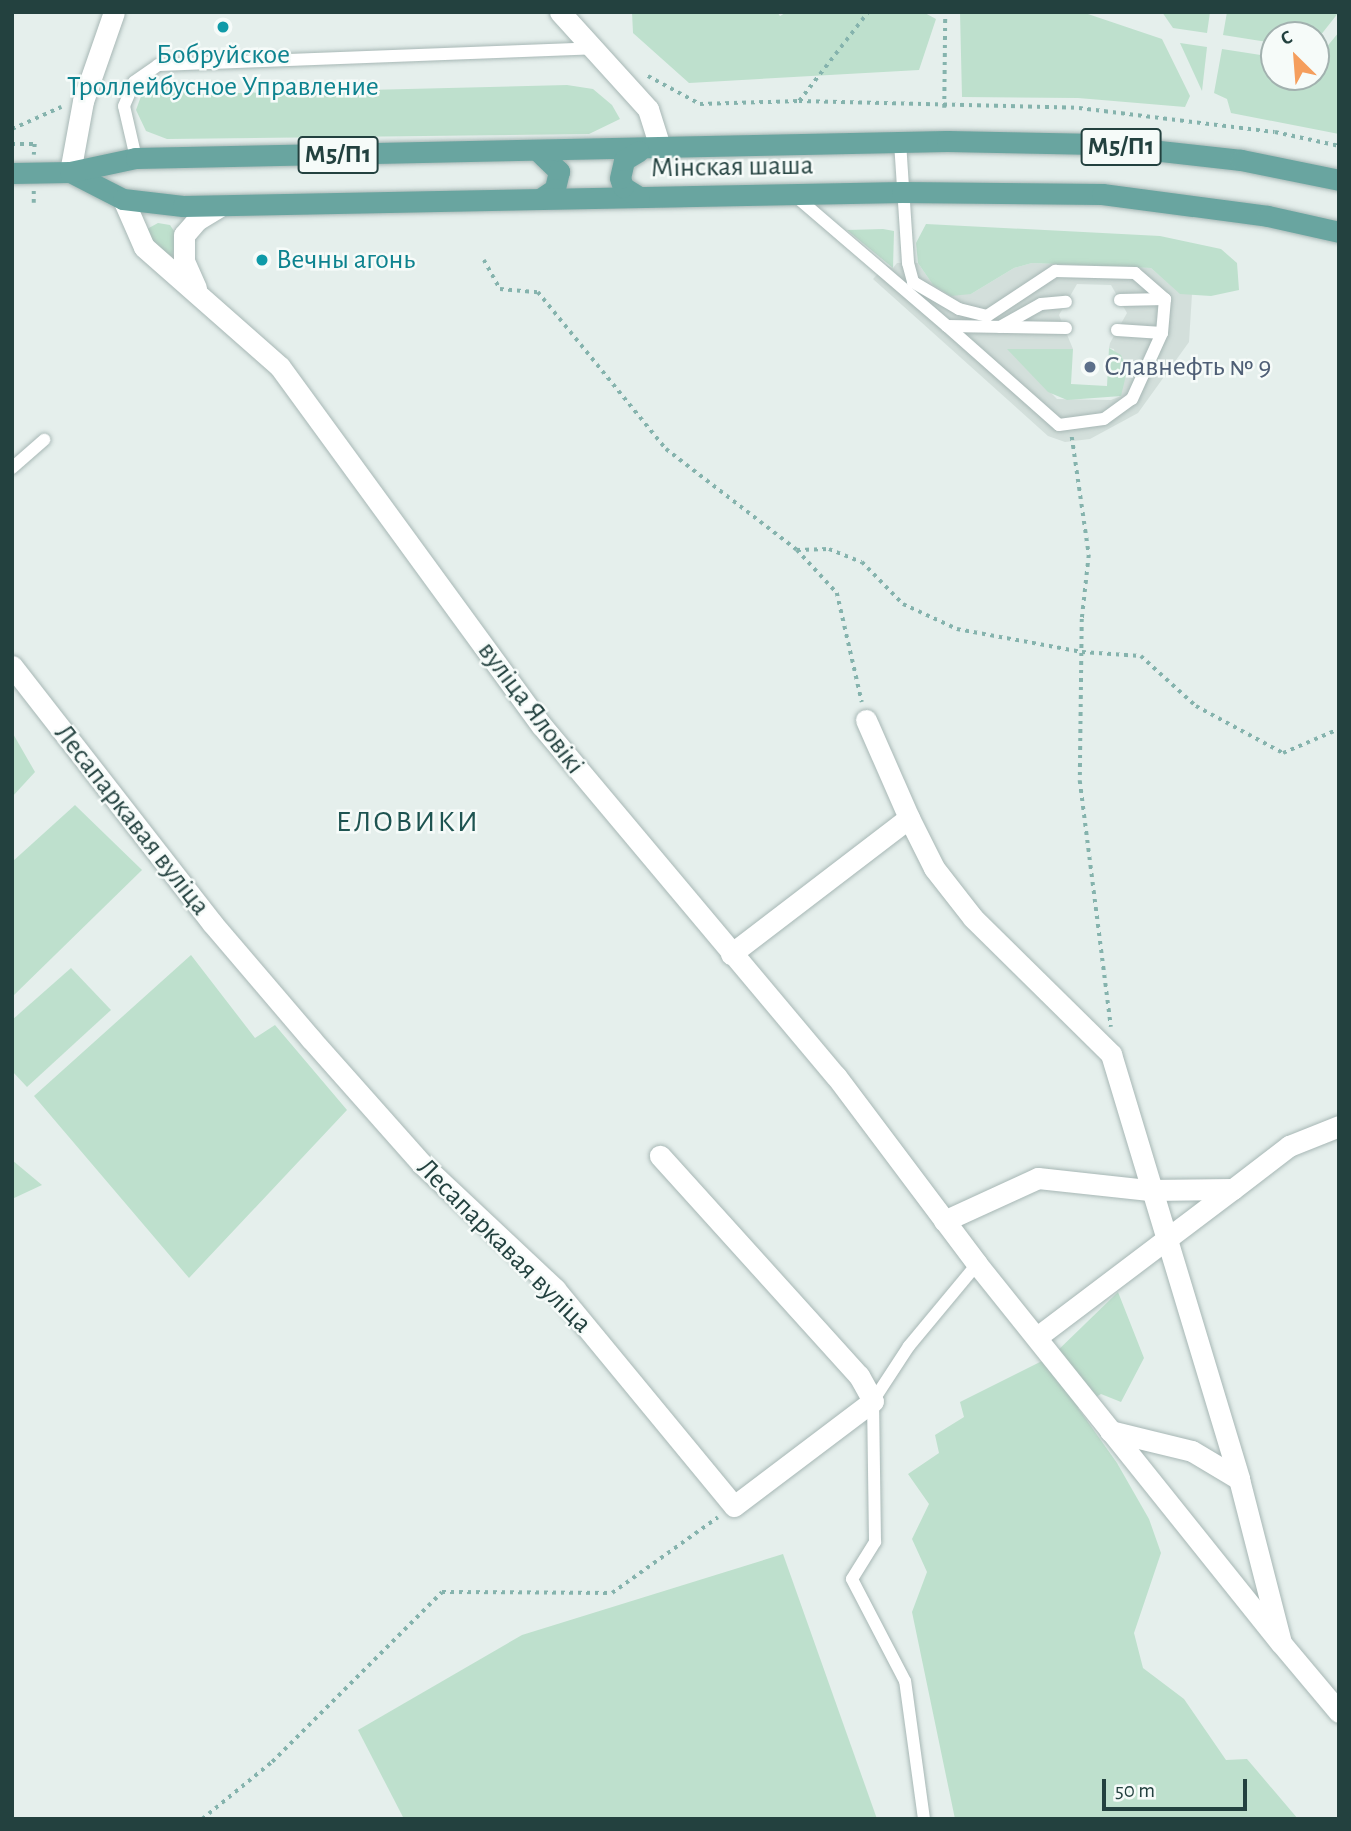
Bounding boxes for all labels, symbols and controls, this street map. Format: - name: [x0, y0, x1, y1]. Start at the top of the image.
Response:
- marker: Бобруйское Троллейбусное Управление: [215, 19, 231, 35]
- north arrow: [1260, 21, 1330, 91]
- text: С: [1278, 27, 1296, 49]
- place label: Бобруйское Троллейбусное Управление: [67, 38, 379, 104]
- road number: М5/П1: [1079, 124, 1163, 170]
- road number: М5/П1: [296, 132, 380, 178]
- street label: Мінская шаша: [650, 149, 814, 185]
- place label: Вечны агонь: [276, 243, 415, 277]
- marker: Вечны агонь: [254, 252, 270, 268]
- place label: Славнефть № 9: [1104, 350, 1271, 384]
- marker: Славнефть № 9: [1082, 359, 1098, 375]
- street label: вуліца Яловікі: [470, 635, 592, 781]
- street label: Лесапаркавая вуліца: [47, 718, 217, 922]
- district label: ЕЛОВИКИ: [337, 804, 479, 840]
- street label: Лесапаркавая вуліца: [410, 1152, 598, 1340]
- scale bar: [1106, 1764, 1251, 1808]
- text: 50 m: [1115, 1780, 1155, 1801]

